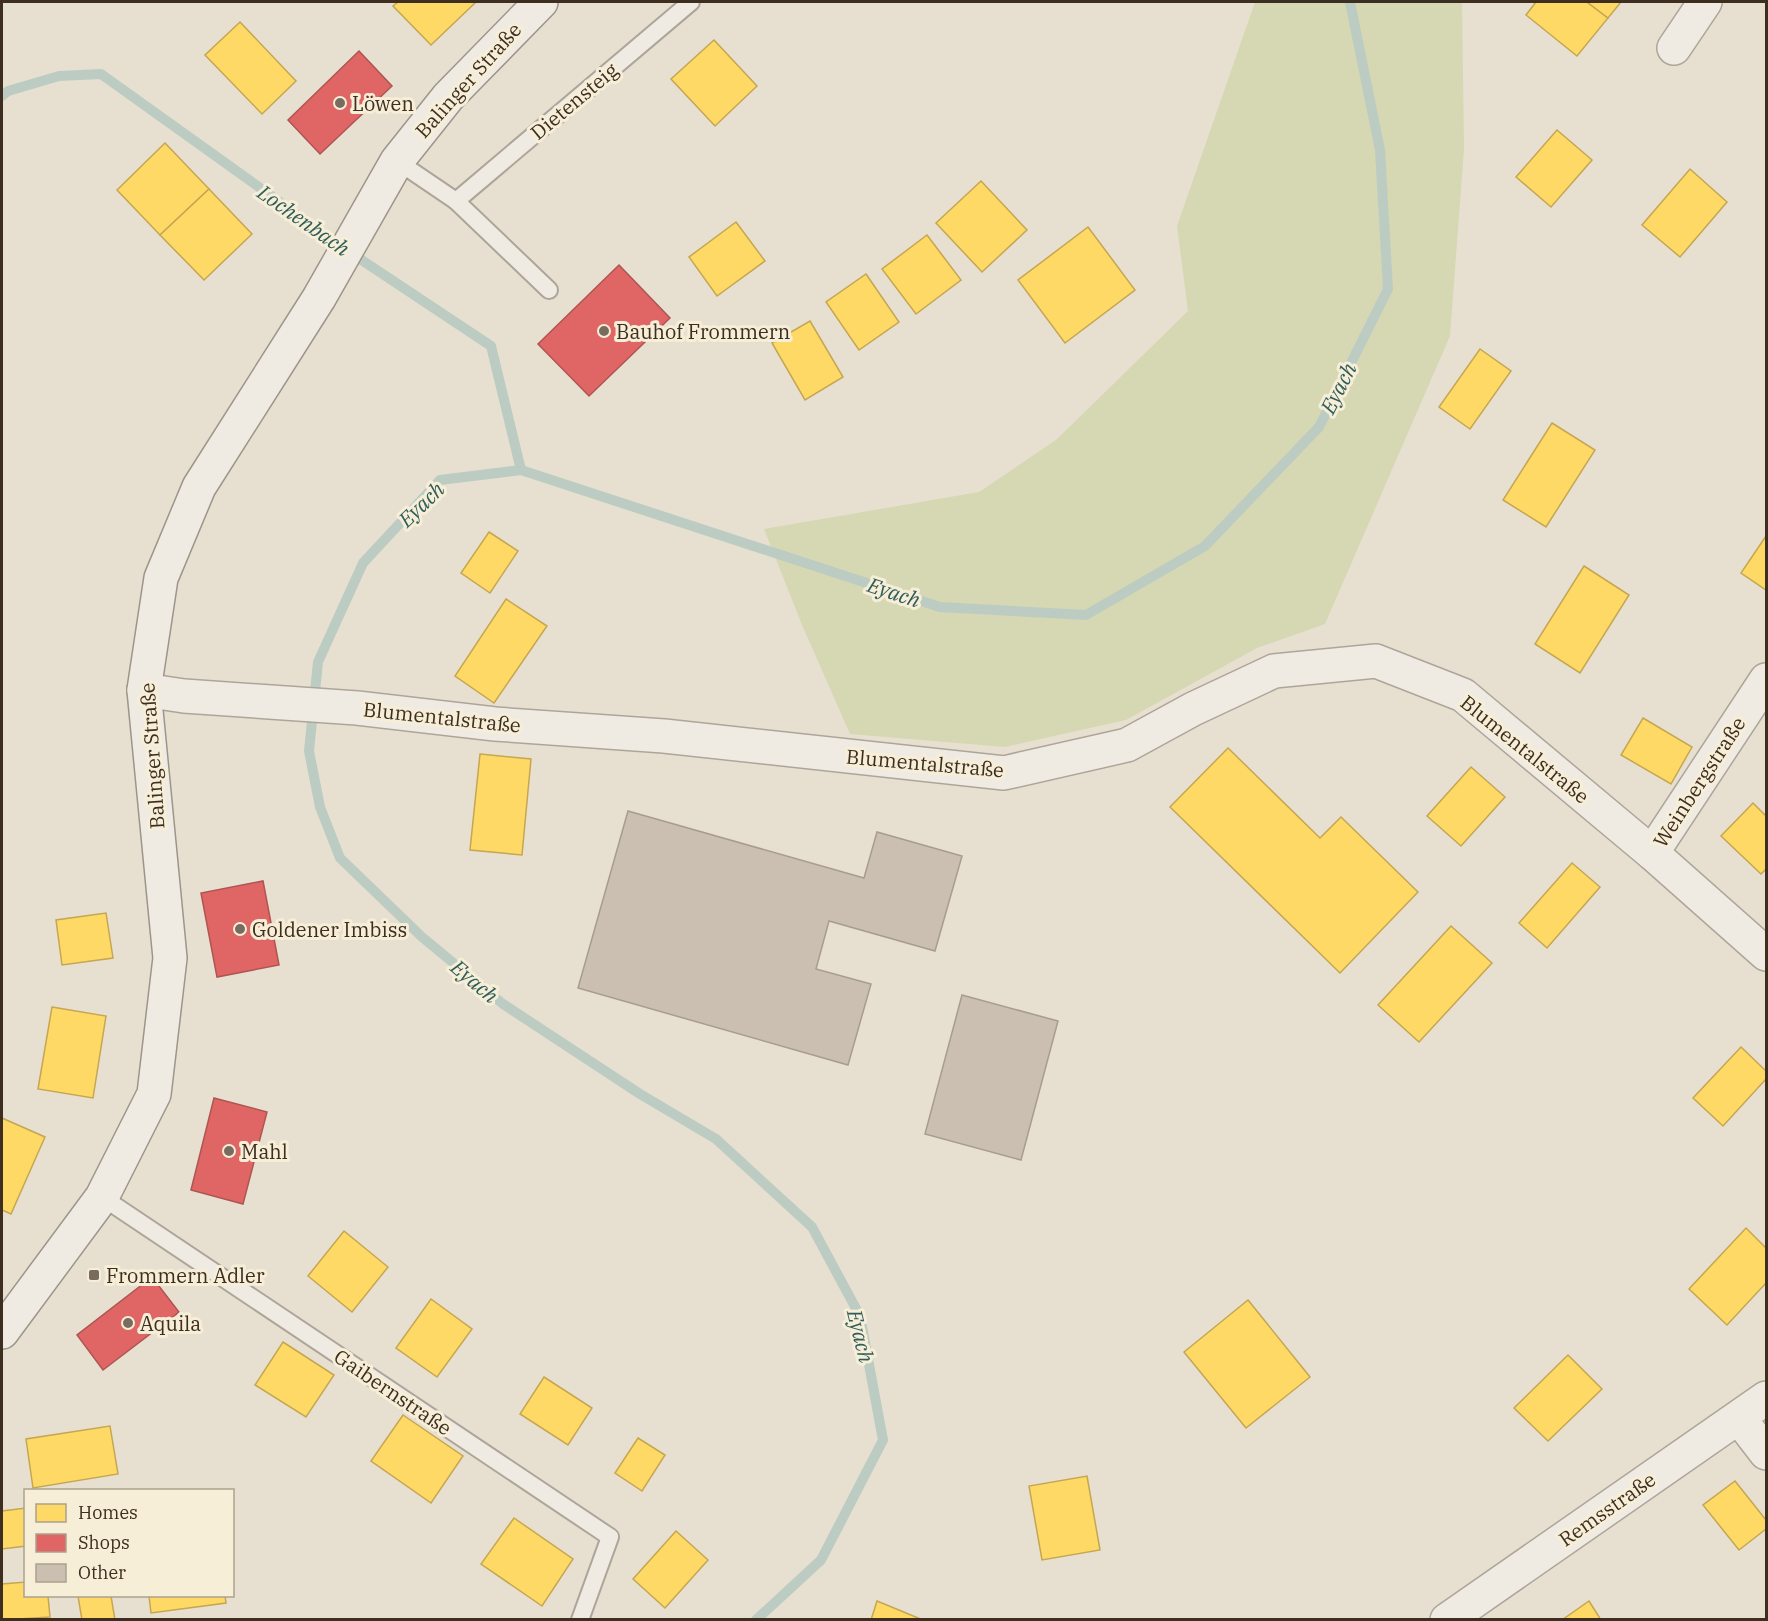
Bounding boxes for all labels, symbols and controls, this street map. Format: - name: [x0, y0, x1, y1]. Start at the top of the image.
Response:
- street label: Balinger Straße: [409, 17, 527, 143]
- street label: Dietensteig: [525, 56, 623, 145]
- place label: Löwen: [352, 90, 414, 117]
- marker: Löwen: [333, 96, 347, 110]
- water label: Lochenbach: [252, 177, 356, 262]
- place label: Bauhof Frommern: [616, 318, 791, 345]
- marker: Bauhof Frommern: [597, 324, 611, 338]
- water label: Eyach: [1313, 357, 1363, 419]
- water label: Eyach: [391, 475, 450, 533]
- water label: Eyach: [863, 570, 924, 614]
- street label: Balinger Straße: [133, 682, 171, 830]
- street label: Blumentalstraße: [1455, 689, 1595, 809]
- street label: Blumentalstraße: [362, 695, 522, 739]
- street label: Weinbergstraße: [1647, 711, 1751, 853]
- street label: Blumentalstraße: [845, 743, 1005, 783]
- place label: Goldener Imbiss: [252, 916, 407, 943]
- marker: Goldener Imbiss: [233, 922, 247, 936]
- water label: Eyach: [445, 952, 505, 1009]
- place label: Mahl: [241, 1138, 288, 1165]
- marker: Mahl: [222, 1144, 236, 1158]
- place label: Frommern Adler: [106, 1262, 265, 1289]
- marker: Frommern Adler: [87, 1268, 101, 1282]
- water label: Eyach: [841, 1306, 881, 1366]
- place label: Aquila: [140, 1310, 201, 1337]
- marker: Aquila: [121, 1316, 135, 1330]
- street label: Gaibernstraße: [329, 1343, 457, 1441]
- street label: Remsstraße: [1553, 1466, 1661, 1552]
- legend: [24, 1489, 234, 1597]
- text: Homes: [78, 1501, 138, 1524]
- text: Shops: [78, 1531, 130, 1554]
- text: Other: [78, 1561, 126, 1584]

